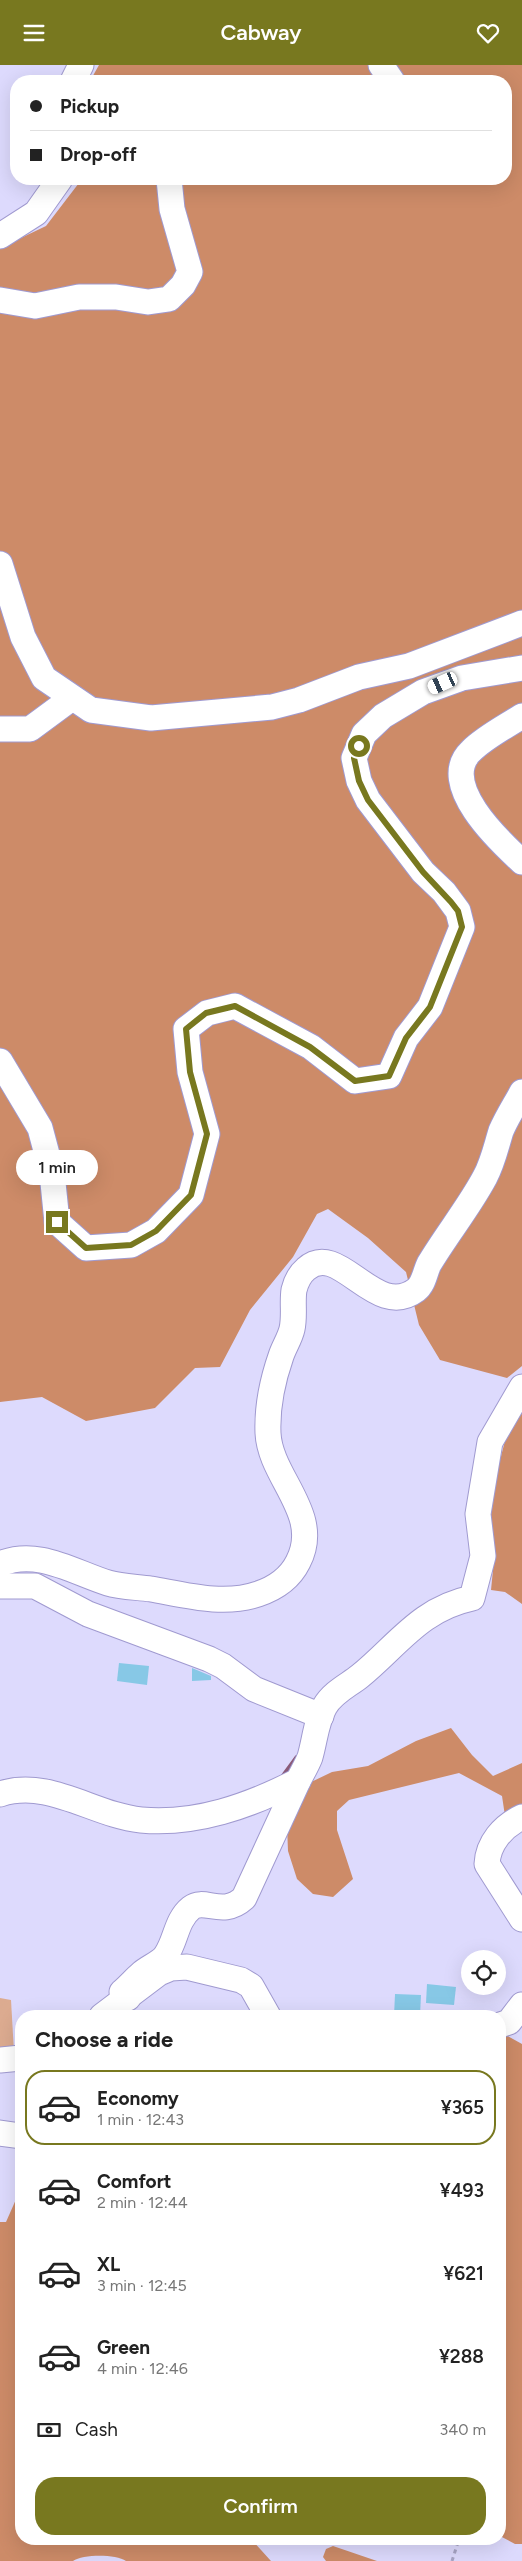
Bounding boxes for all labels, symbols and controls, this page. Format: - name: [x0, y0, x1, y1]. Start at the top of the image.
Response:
- icon: menu: [20, 19, 48, 47]
- text: Cabway: [220, 19, 302, 46]
- icon: heart: [474, 19, 502, 47]
- text: Pickup: [60, 95, 119, 118]
- text: Drop-off: [60, 143, 137, 166]
- car: [426, 670, 459, 696]
- route start: [348, 735, 370, 757]
- callout: 1 min: [16, 1149, 98, 1185]
- text: 1 min: [38, 1158, 76, 1177]
- route end: [46, 1211, 68, 1233]
- map controls: [461, 1950, 506, 1995]
- button: locate: [461, 1950, 506, 1995]
- text: Choose a ride: [35, 2026, 173, 2053]
- icon: car: [37, 2085, 82, 2130]
- text: Economy: [97, 2087, 179, 2110]
- text: ¥365: [441, 2096, 484, 2119]
- text: 1 min · 12:43: [97, 2110, 184, 2129]
- icon: car: [37, 2168, 82, 2213]
- text: Comfort: [97, 2170, 172, 2193]
- text: ¥493: [440, 2179, 484, 2202]
- text: 2 min · 12:44: [97, 2193, 188, 2212]
- icon: car: [37, 2251, 82, 2296]
- text: XL: [97, 2253, 120, 2276]
- text: ¥621: [443, 2262, 484, 2285]
- text: 3 min · 12:45: [97, 2276, 187, 2295]
- icon: car: [37, 2334, 82, 2379]
- text: Green: [97, 2336, 150, 2359]
- text: ¥288: [439, 2345, 484, 2368]
- text: 4 min · 12:46: [97, 2359, 188, 2378]
- icon: cash: [35, 2416, 63, 2444]
- text: Cash: [75, 2418, 118, 2441]
- text: 340 m: [440, 2420, 486, 2439]
- button: Confirm: [35, 2477, 486, 2535]

